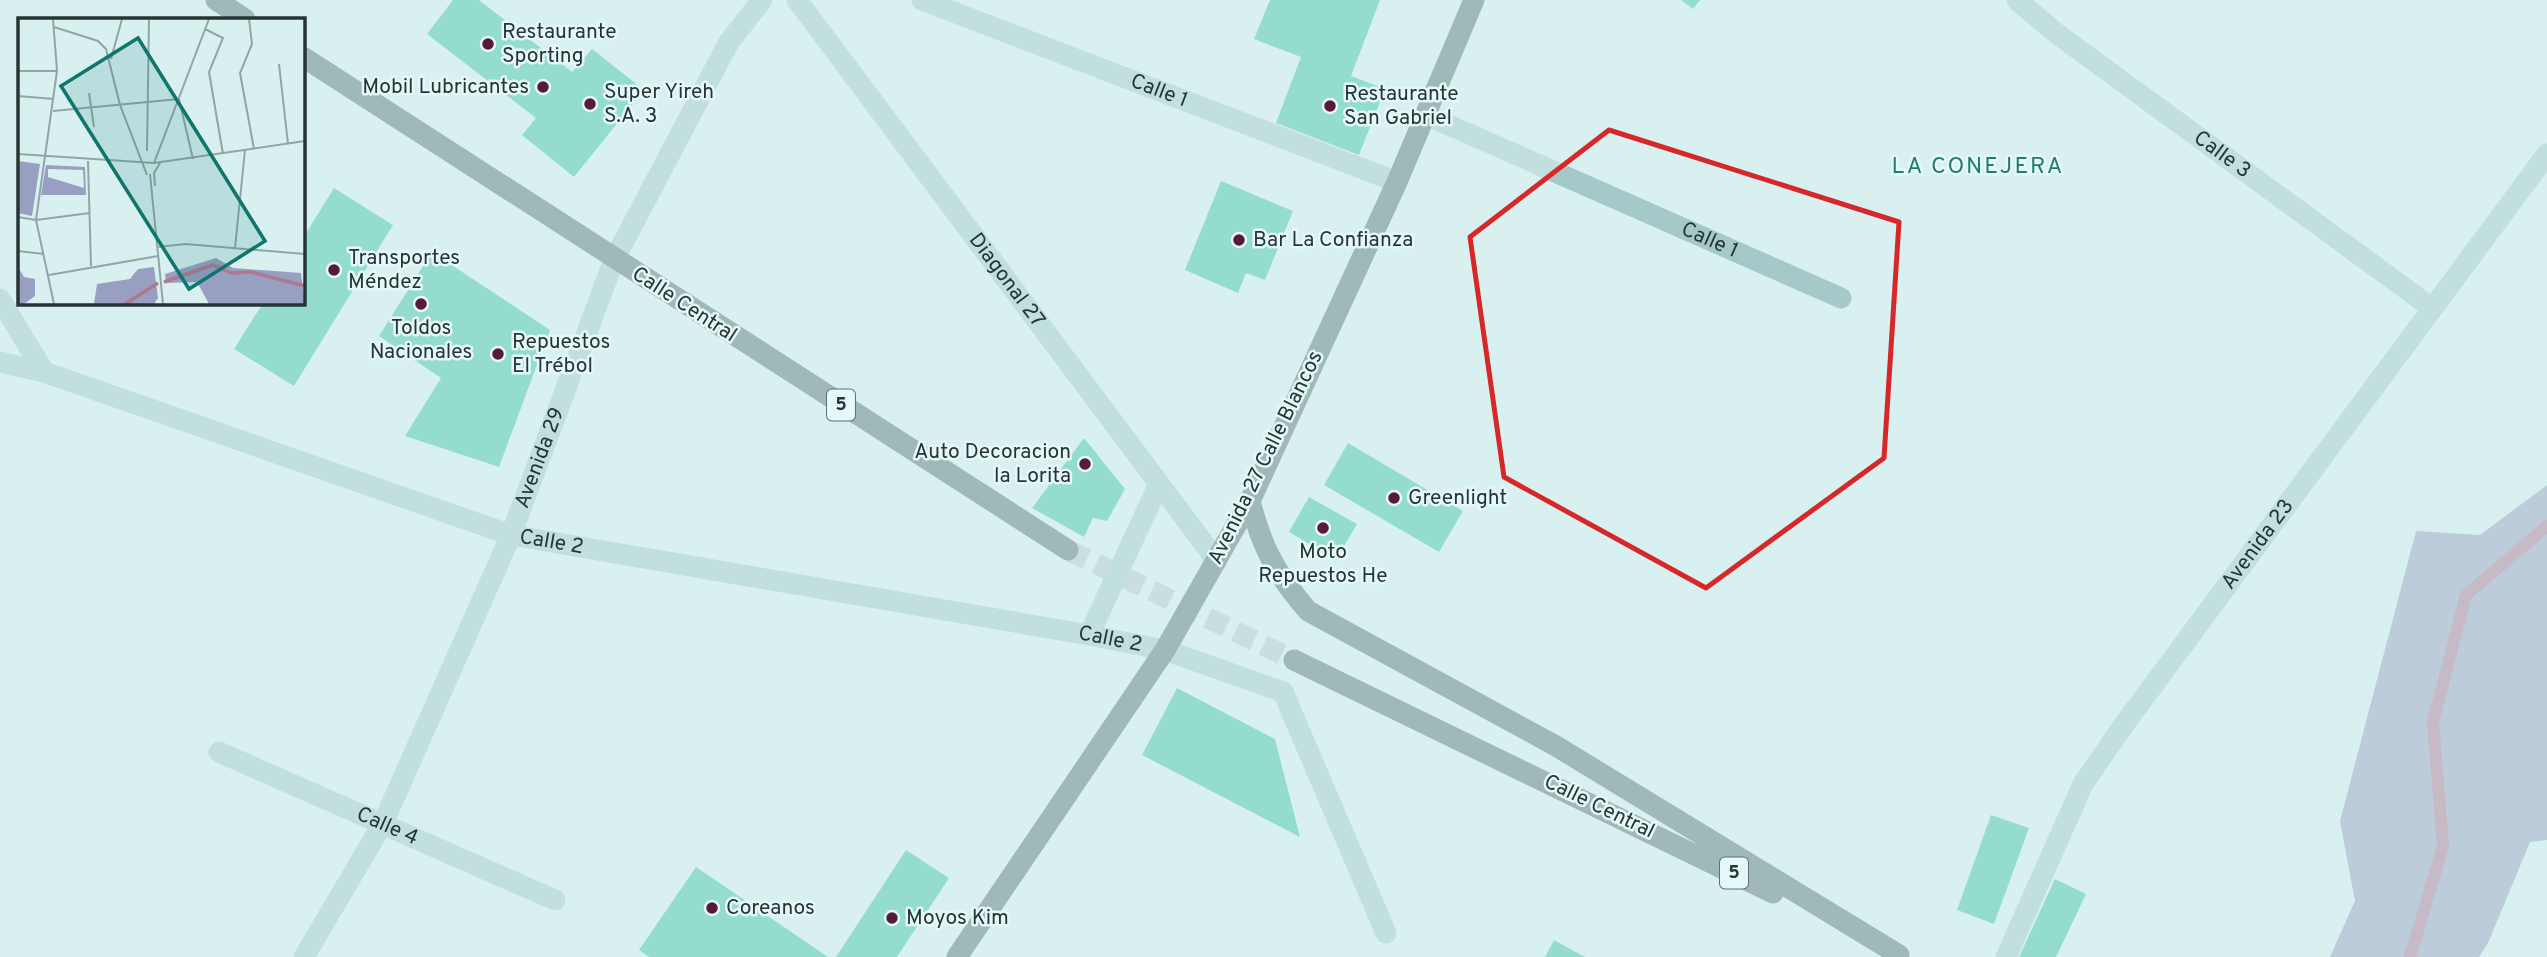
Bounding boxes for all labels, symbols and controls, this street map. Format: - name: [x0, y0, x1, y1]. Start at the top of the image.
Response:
- inset map: [18, 18, 304, 304]
- place label: Restaurante Sporting: [502, 19, 617, 70]
- marker: Restaurante Sporting: [480, 36, 496, 52]
- street label: Calle 1: [1126, 68, 1192, 114]
- place label: Mobil Lubricantes: [362, 74, 529, 101]
- marker: Mobil Lubricantes: [535, 79, 551, 95]
- place label: Super Yireh S.A. 3: [604, 79, 714, 130]
- place label: Restaurante San Gabriel: [1344, 81, 1459, 132]
- marker: Super Yireh S.A. 3: [582, 96, 598, 112]
- marker: Restaurante San Gabriel: [1322, 98, 1338, 114]
- street label: Calle 3: [2188, 125, 2256, 185]
- district label: LA CONEJERA: [1892, 153, 2064, 182]
- street label: Calle 1: [1677, 216, 1742, 264]
- street label: Diagonal 27: [963, 227, 1051, 333]
- place label: Bar La Confianza: [1253, 227, 1413, 254]
- marker: Bar La Confianza: [1231, 232, 1247, 248]
- place label: Transportes Méndez: [348, 245, 460, 296]
- street label: Calle Central: [626, 261, 742, 349]
- marker: Transportes Méndez: [326, 262, 342, 278]
- marker: Toldos Nacionales: [413, 296, 429, 312]
- place label: Toldos Nacionales: [370, 315, 472, 366]
- place label: Repuestos El Trébol: [512, 329, 610, 380]
- marker: Repuestos El Trébol: [490, 346, 506, 362]
- street label: Avenida 27 Calle Blancos: [1202, 347, 1330, 569]
- road number: 5: [827, 390, 855, 420]
- street label: Avenida 29: [509, 404, 571, 512]
- place label: Auto Decoracion la Lorita: [914, 439, 1071, 490]
- marker: Auto Decoracion la Lorita: [1077, 456, 1093, 472]
- place label: Greenlight: [1408, 485, 1507, 512]
- marker: Greenlight: [1386, 490, 1402, 506]
- street label: Avenida 23: [2215, 494, 2300, 595]
- marker: Moto Repuestos He: [1315, 520, 1331, 536]
- street label: Calle 2: [517, 523, 586, 561]
- place label: Moto Repuestos He: [1258, 539, 1388, 590]
- street label: Calle 2: [1076, 620, 1145, 659]
- street label: Calle Central: [1539, 769, 1659, 845]
- street label: Calle 4: [352, 801, 423, 852]
- road number: 5: [1720, 858, 1748, 888]
- place label: Coreanos: [726, 895, 815, 922]
- marker: Coreanos: [704, 900, 720, 916]
- place label: Moyos Kim: [906, 905, 1009, 932]
- marker: Moyos Kim: [884, 910, 900, 926]

